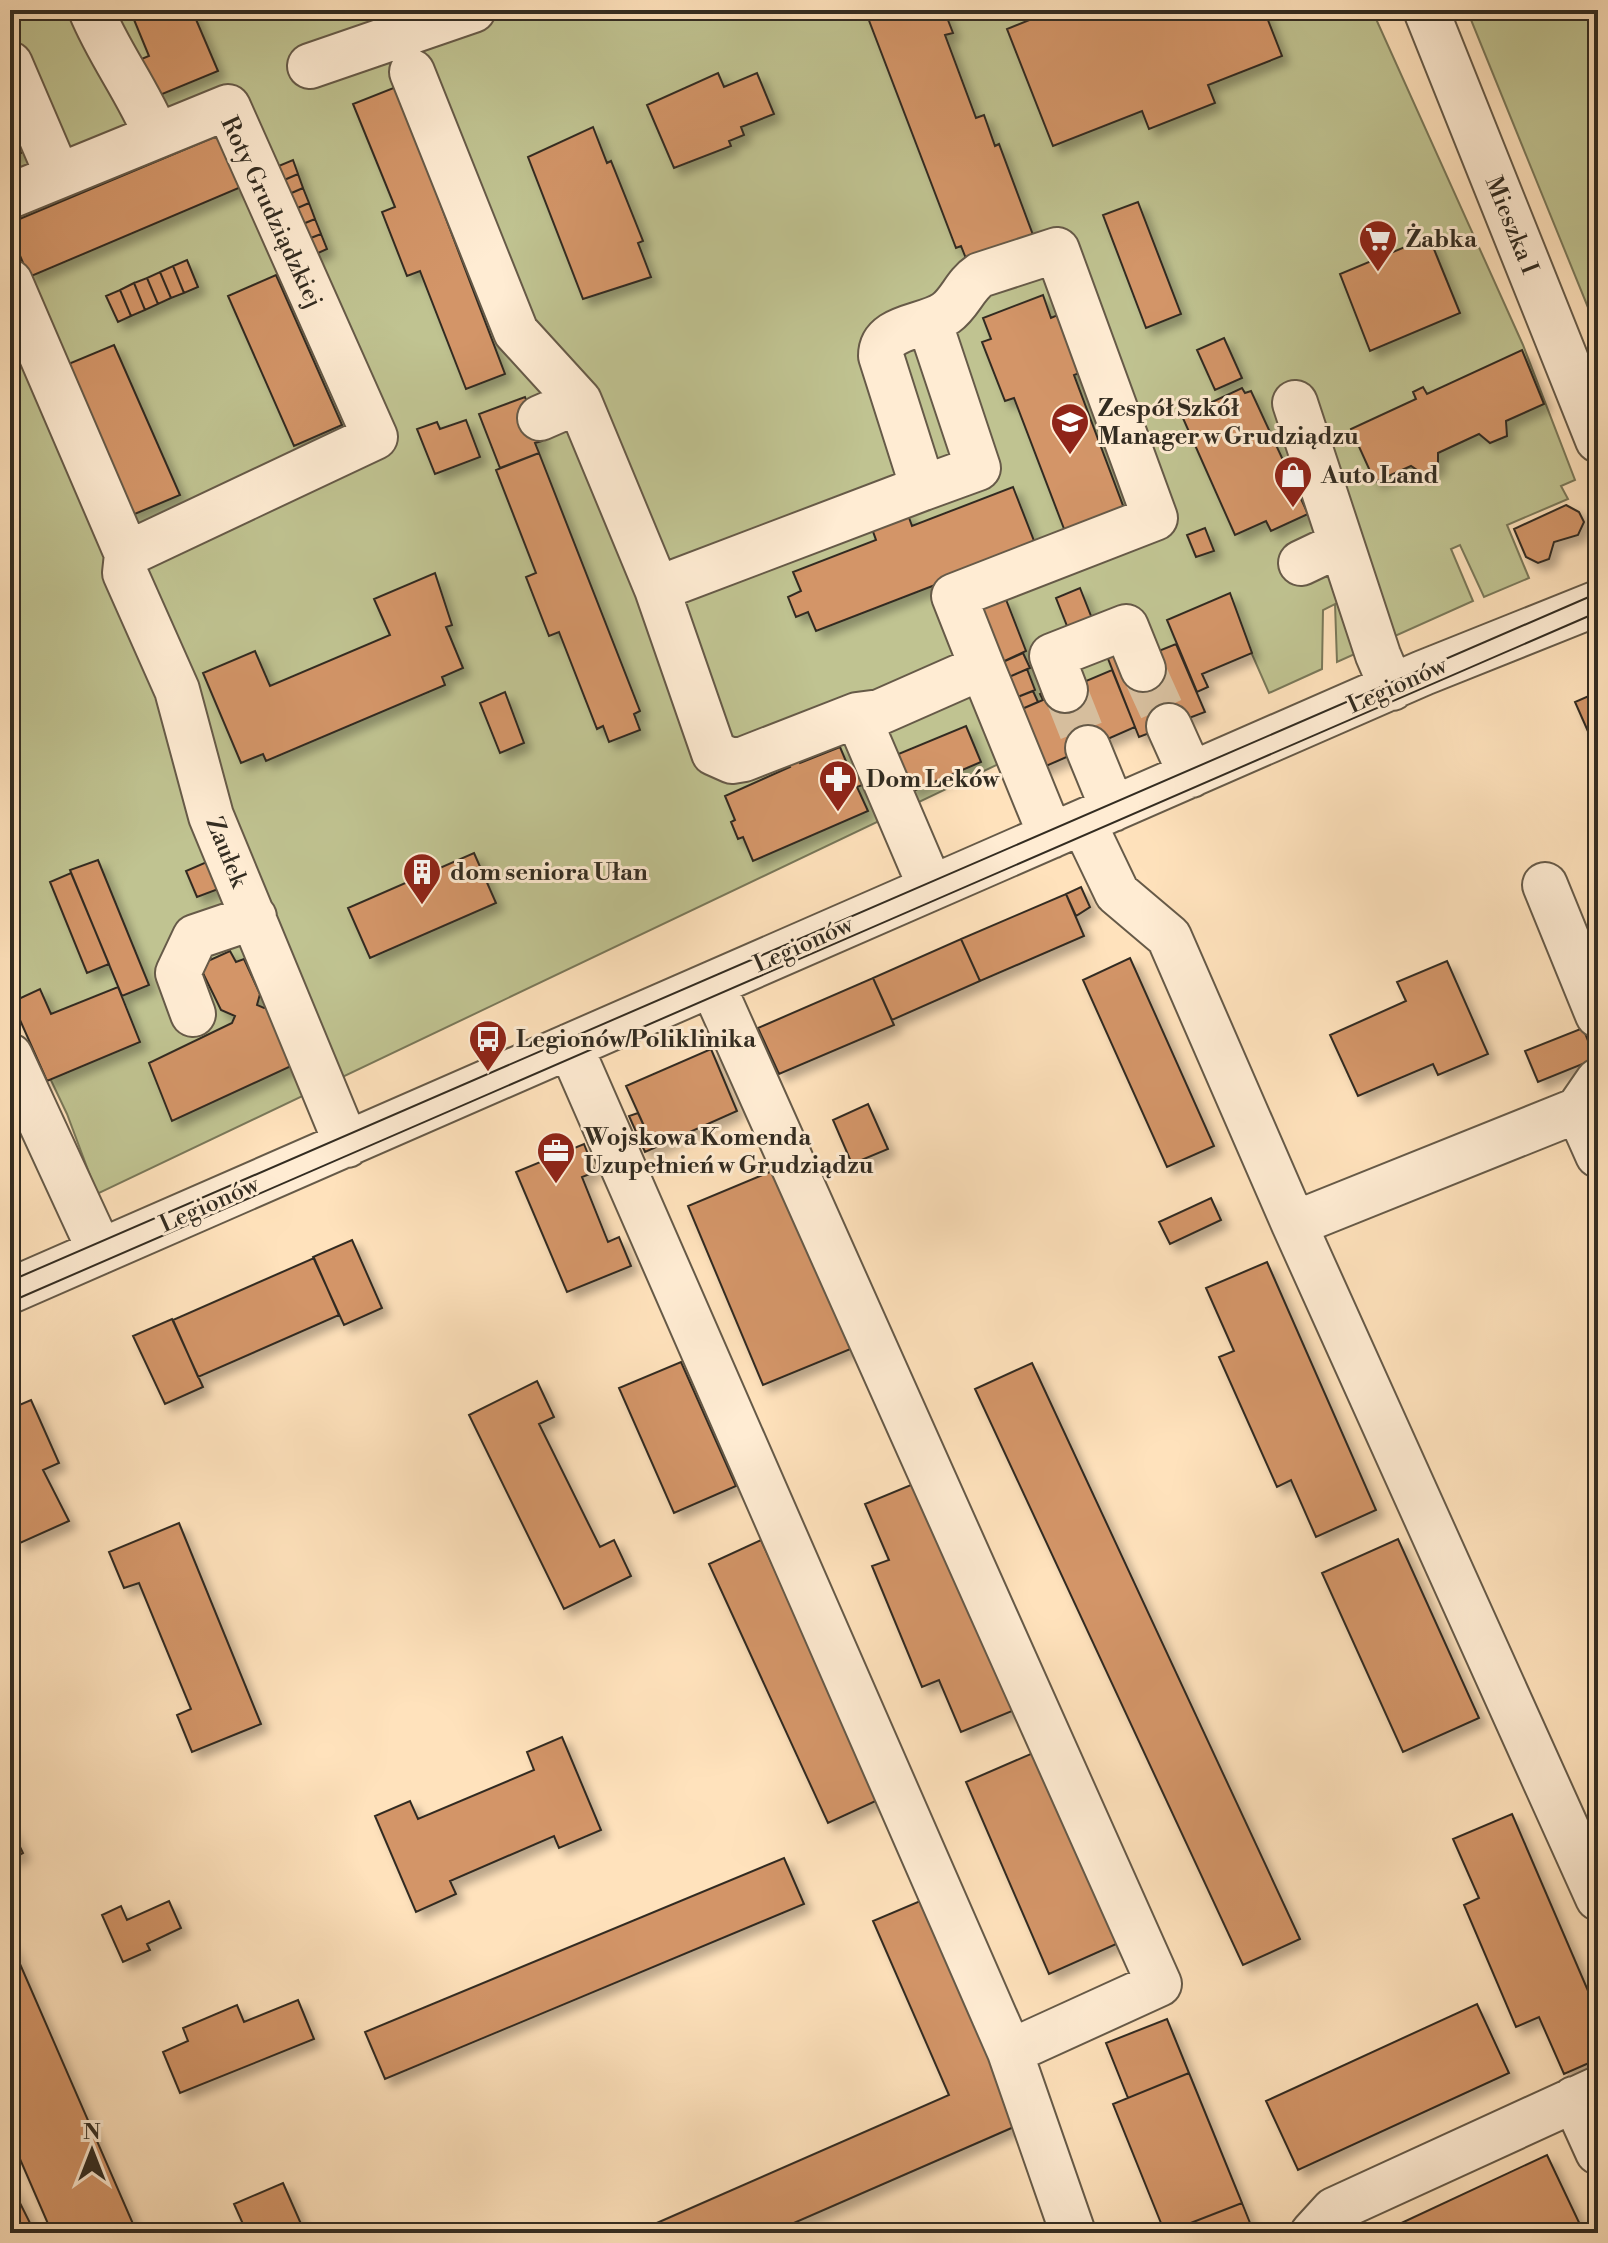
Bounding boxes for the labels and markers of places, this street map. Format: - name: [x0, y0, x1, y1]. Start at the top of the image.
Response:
- supermarket icon: Żabka: [1357, 218, 1399, 273]
- place label: Żabka: [1406, 223, 1478, 255]
- place label: Zespół Szkół Manager w Grudziądzu: [1098, 394, 1359, 452]
- school or university icon: Zespół Szkół Manager w Grudziądzu: [1049, 401, 1091, 456]
- shop icon: Auto Land: [1272, 454, 1314, 509]
- place label: Auto Land: [1320, 461, 1439, 491]
- pharmacy icon: Dom Leków: [817, 758, 859, 813]
- place label: Dom Leków: [866, 765, 1000, 795]
- building icon: dom seniora Ułan: [401, 851, 443, 906]
- place label: dom seniora Ułan: [450, 858, 648, 888]
- bus stop icon: Legionów/Poliklinika: [467, 1018, 509, 1073]
- place label: Legionów/Poliklinika: [516, 1025, 757, 1055]
- place label: Wojskowa Komenda Uzupełnień w Grudziądzu: [583, 1123, 874, 1181]
- office icon: Wojskowa Komenda Uzupełnień w Grudziądzu: [535, 1130, 577, 1185]

